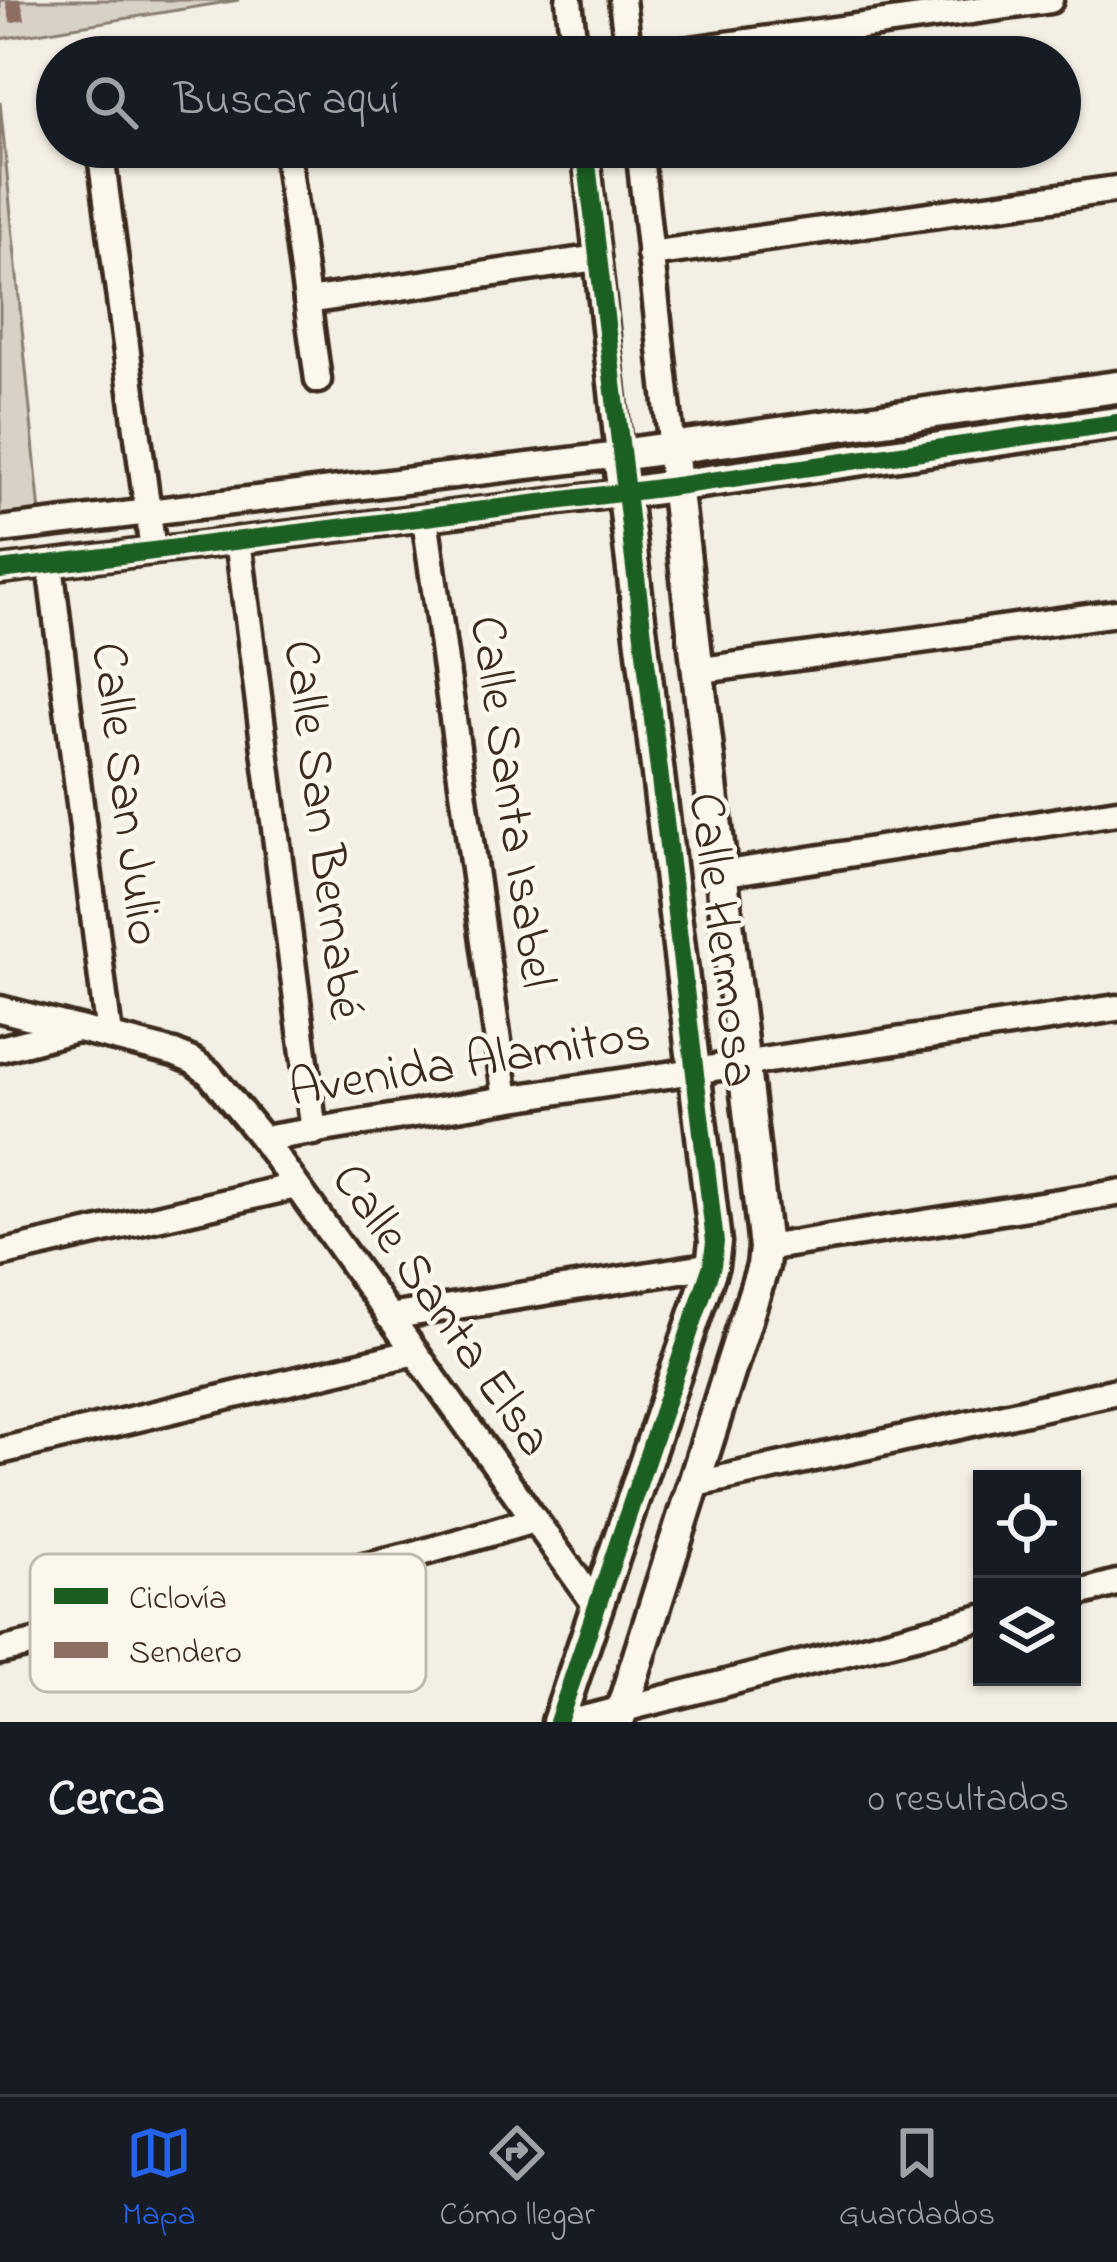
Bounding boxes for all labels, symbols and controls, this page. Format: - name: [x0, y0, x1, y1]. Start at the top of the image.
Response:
- search box: [36, 36, 1081, 168]
- icon: search: [78, 69, 144, 135]
- text: Buscar aquí: [174, 69, 399, 135]
- street label: Calle Santa Isabel: [447, 611, 573, 993]
- street label: Calle San Bernabé: [261, 636, 382, 1024]
- street label: Calle San Julio: [68, 638, 180, 950]
- street label: Calle Hermosa: [666, 788, 776, 1092]
- street label: Avenida Alamitos: [284, 998, 656, 1130]
- street label: Calle Santa Elsa: [311, 1149, 569, 1473]
- map controls: [973, 1470, 1081, 1686]
- button: locate: [973, 1470, 1081, 1578]
- legend: [30, 1554, 426, 1692]
- text: Ciclovía: [129, 1576, 227, 1624]
- button: layers: [973, 1578, 1081, 1686]
- text: Sendero: [129, 1630, 242, 1678]
- text: Cerca: [48, 1763, 165, 1838]
- text: 0 resultados: [868, 1772, 1069, 1829]
- tab: Mapa: [122, 2120, 196, 2240]
- tab: Cómo llegar: [440, 2120, 595, 2240]
- tab: Guardados: [839, 2120, 995, 2240]

